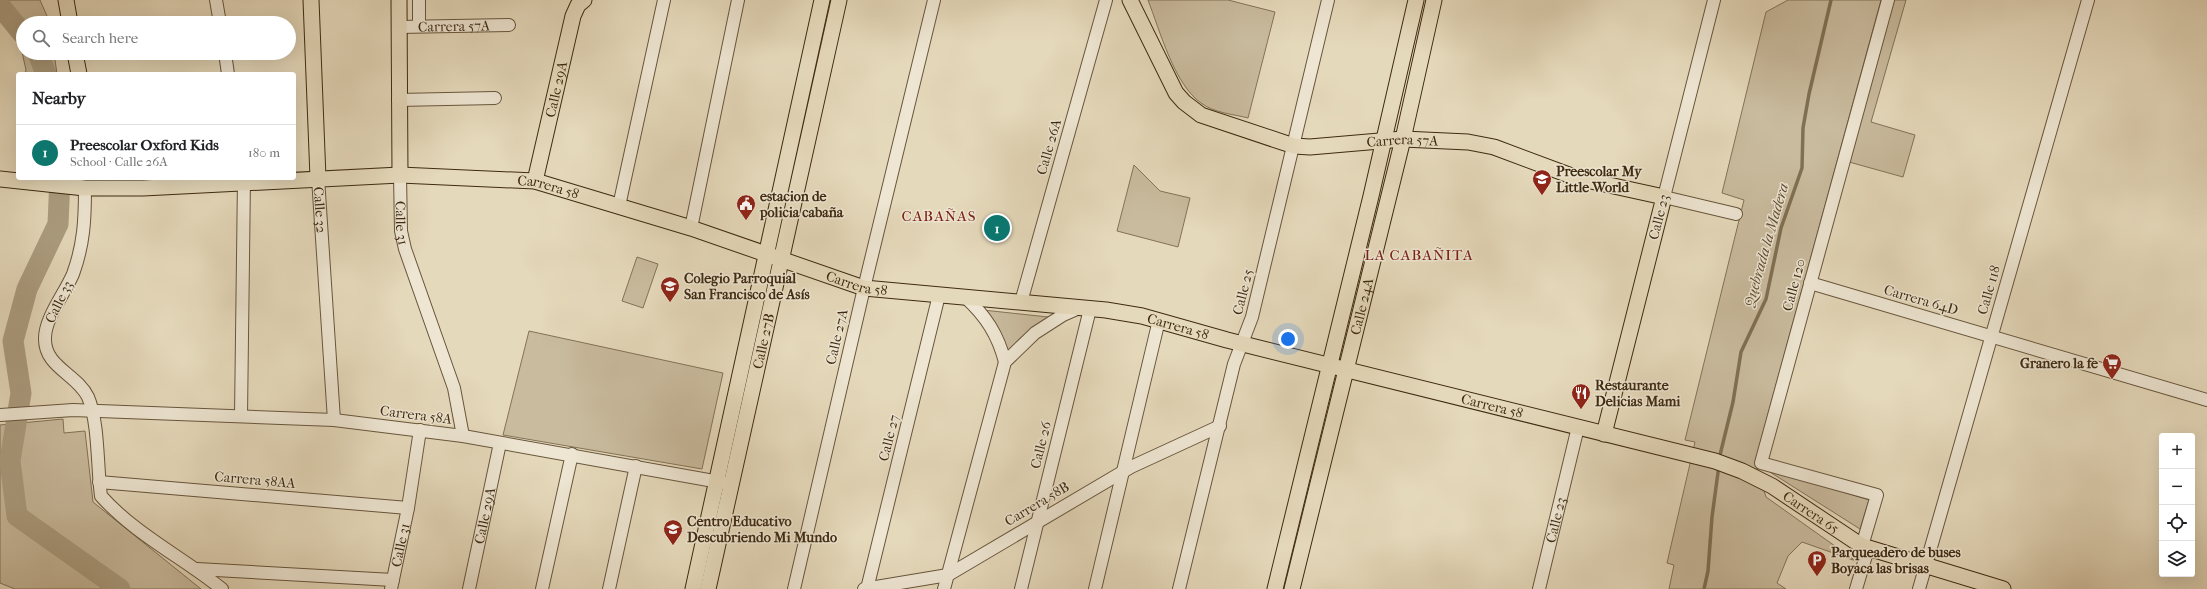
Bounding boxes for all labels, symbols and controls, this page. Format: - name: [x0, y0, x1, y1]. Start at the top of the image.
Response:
- search box: [16, 16, 296, 60]
- street label: Carrera 57A: [418, 17, 491, 35]
- icon: search: [30, 27, 52, 49]
- text: Search here: [62, 29, 138, 47]
- street label: Calle 29A: [541, 59, 571, 119]
- text: Nearby: [32, 88, 86, 108]
- street label: Calle 26A: [1033, 116, 1065, 177]
- street label: Carrera 57A: [1366, 130, 1440, 151]
- text: Preescolar Oxford Kids: [70, 136, 219, 154]
- text: 1: [43, 145, 47, 160]
- text: 180 m: [248, 145, 280, 160]
- text: School · Calle 26A: [70, 154, 168, 169]
- place label: Preescolar My Little World: [1556, 163, 1643, 196]
- school or university icon: Preescolar My Little World: [1531, 168, 1553, 196]
- street label: Carrera 58: [517, 172, 581, 202]
- water label: Quebrada la Madera: [1739, 181, 1792, 310]
- street label: Calle 32: [310, 186, 330, 234]
- place label: estacion de policia cabaña: [759, 188, 844, 221]
- street label: Calle 23: [1645, 192, 1673, 242]
- public building icon: estacion de policia cabaña: [735, 193, 757, 221]
- street label: Calle 31: [392, 201, 412, 247]
- district label: CABAÑAS: [902, 207, 976, 225]
- pin: 1: [984, 213, 1010, 243]
- district label: LA CABAÑITA: [1364, 246, 1474, 264]
- street label: Calle 120: [1779, 257, 1809, 313]
- street label: Calle 118: [1974, 263, 2004, 317]
- street label: Carrera 58: [824, 267, 888, 299]
- street label: Calle 25: [1229, 267, 1257, 317]
- place label: Colegio Parroquial San Francisco de Asís: [684, 270, 811, 303]
- school or university icon: Colegio Parroquial San Francisco de Asís: [659, 275, 681, 303]
- street label: Calle 24A: [1346, 275, 1377, 337]
- street label: Calle 33: [42, 278, 76, 326]
- street label: Carrera 64D: [1882, 281, 1960, 319]
- street label: Calle 27A: [822, 307, 852, 366]
- street label: Carrera 58: [1145, 309, 1211, 343]
- street label: Calle 27B: [749, 312, 778, 371]
- your location: [1278, 329, 1298, 349]
- supermarket icon: Granero la fe: [2101, 352, 2123, 380]
- place label: Granero la fe: [2020, 355, 2098, 372]
- place label: Restaurante Delicias Mami: [1595, 377, 1681, 410]
- restaurant icon: Restaurante Delicias Mami: [1570, 382, 1592, 410]
- street label: Carrera 58: [1459, 390, 1525, 422]
- street label: Carrera 58A: [379, 402, 454, 428]
- street label: Calle 27: [875, 413, 903, 463]
- street label: Calle 26: [1027, 419, 1055, 470]
- map controls: [2159, 433, 2195, 577]
- button: +: [2159, 433, 2195, 469]
- street label: Carrera 58AA: [214, 468, 297, 492]
- button: −: [2159, 469, 2195, 505]
- street label: Carrera 58B: [1002, 478, 1072, 530]
- street label: Calle 29A: [470, 485, 499, 545]
- street label: Carrera 65: [1780, 487, 1842, 537]
- street label: Calle 23: [1542, 495, 1569, 545]
- button: locate: [2159, 505, 2195, 541]
- place label: Centro Educativo Descubriendo Mi Mundo: [687, 513, 837, 546]
- school or university icon: Centro Educativo Descubriendo Mi Mundo: [662, 518, 684, 546]
- street label: Calle 31: [387, 522, 413, 568]
- button: layers: [2159, 541, 2195, 577]
- place label: Parqueadero de buses Boyaca las brisas: [1831, 544, 1962, 577]
- parking icon: Parqueadero de buses Boyaca las brisas: [1806, 549, 1828, 577]

